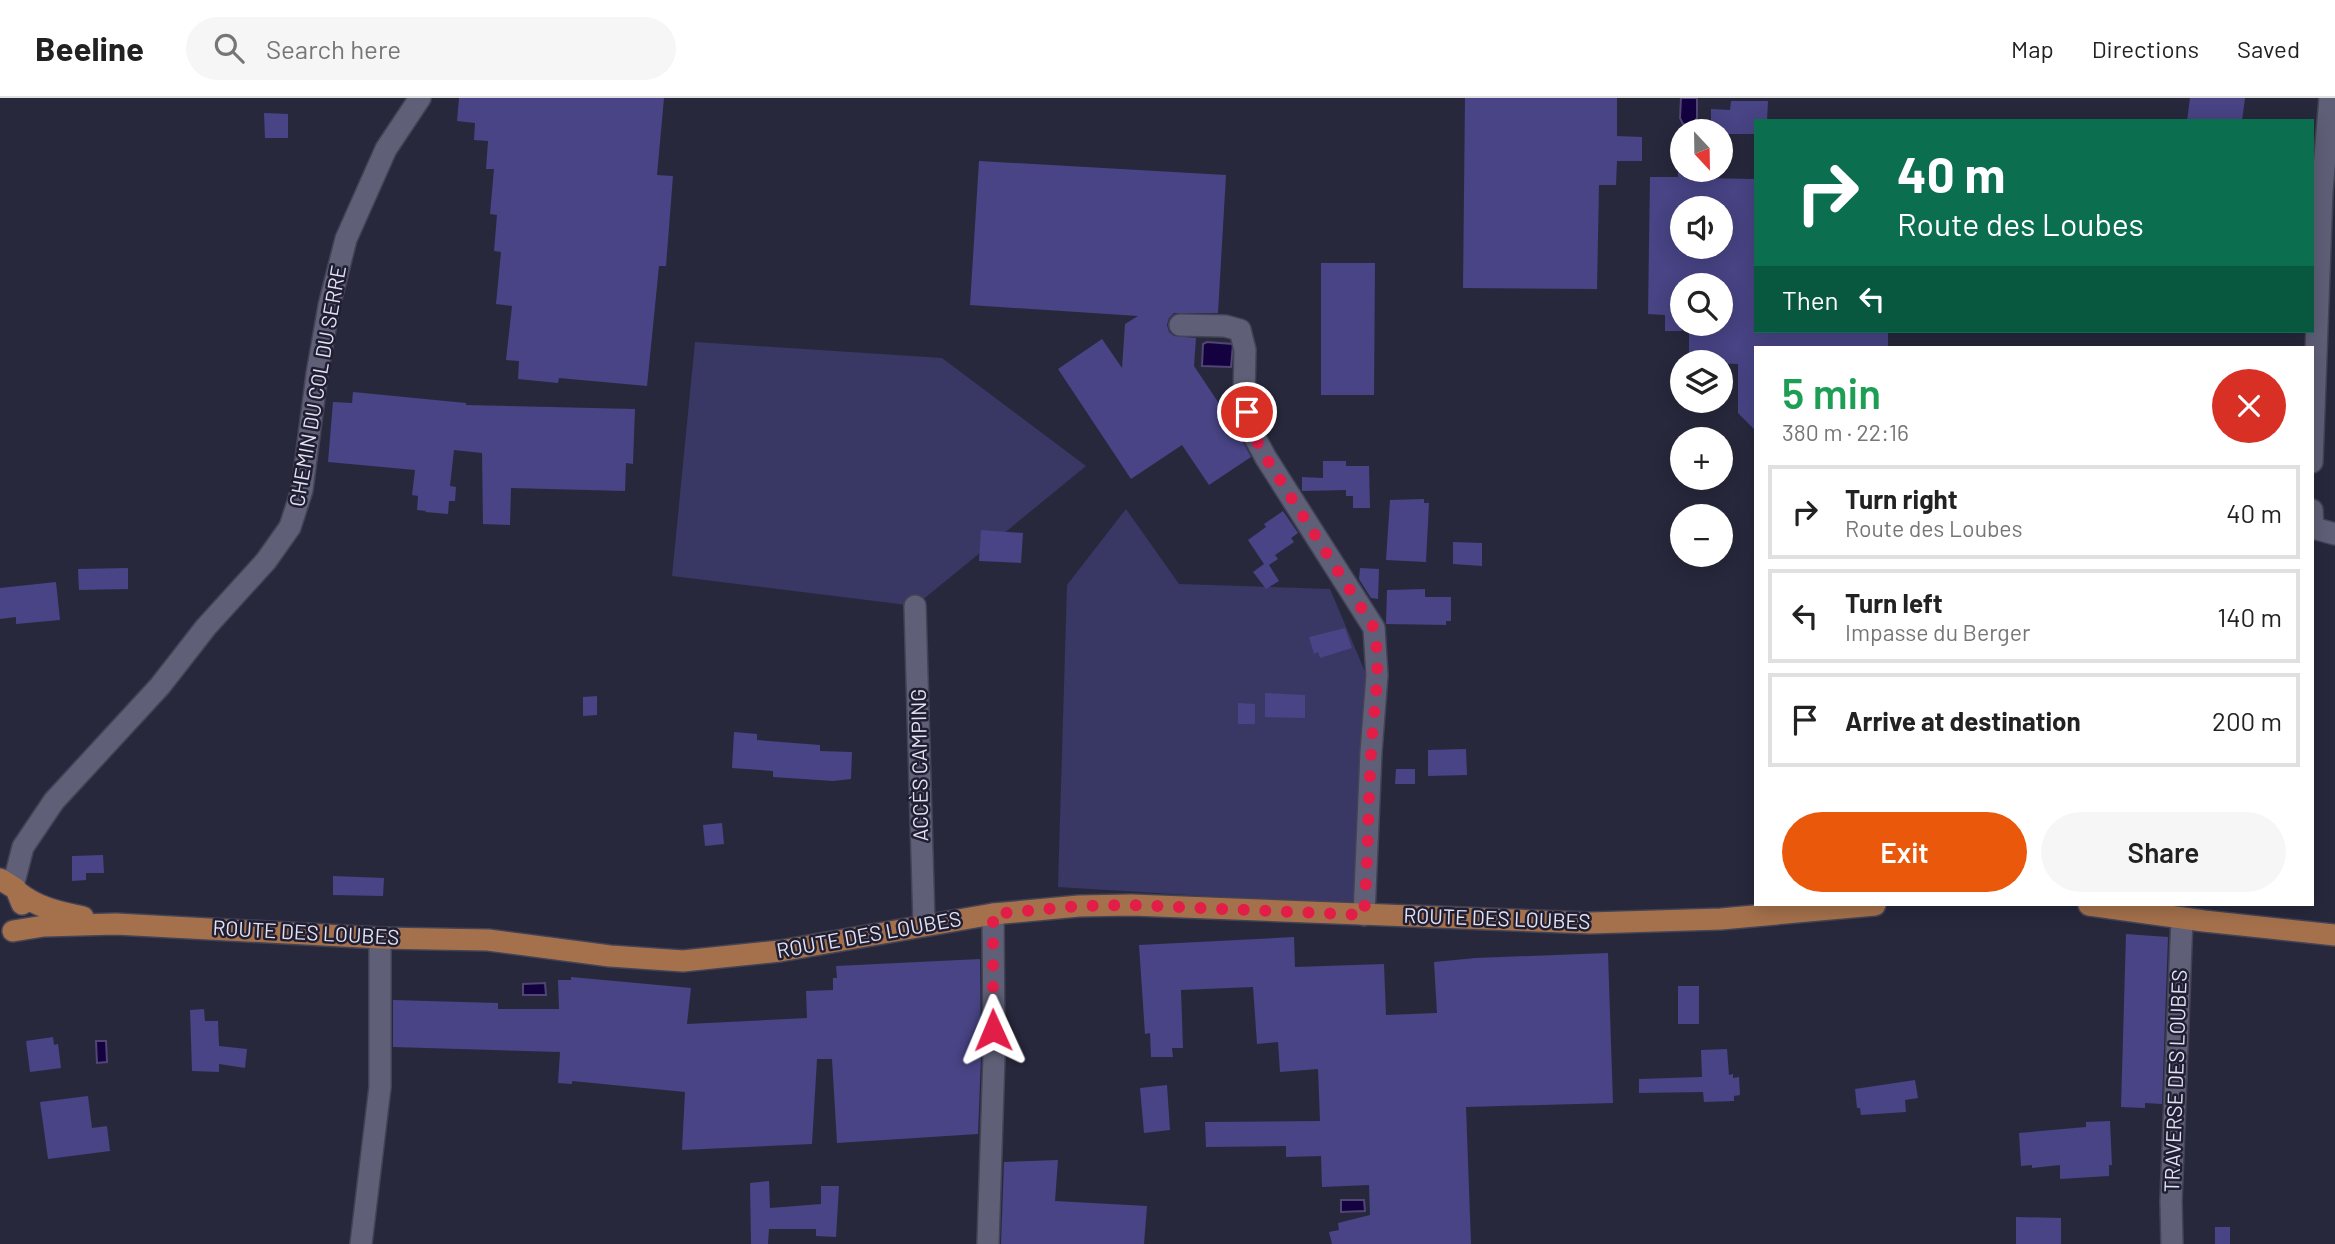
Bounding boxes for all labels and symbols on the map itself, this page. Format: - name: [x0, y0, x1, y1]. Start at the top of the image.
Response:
- north arrow: [1670, 119, 1732, 182]
- street label: CHEMIN DU COL DU SERRE: [283, 263, 350, 509]
- pin: [1217, 382, 1277, 442]
- street label: ACCÈS CAMPING: [905, 689, 932, 842]
- street label: ROUTE DES LOUBES: [1403, 902, 1591, 933]
- street label: ROUTE DES LOUBES: [774, 905, 963, 962]
- street label: ROUTE DES LOUBES: [212, 914, 400, 949]
- street label: TRAVERSE DES LOUBES: [2158, 969, 2191, 1193]
- position arrow: [956, 993, 1030, 1067]

